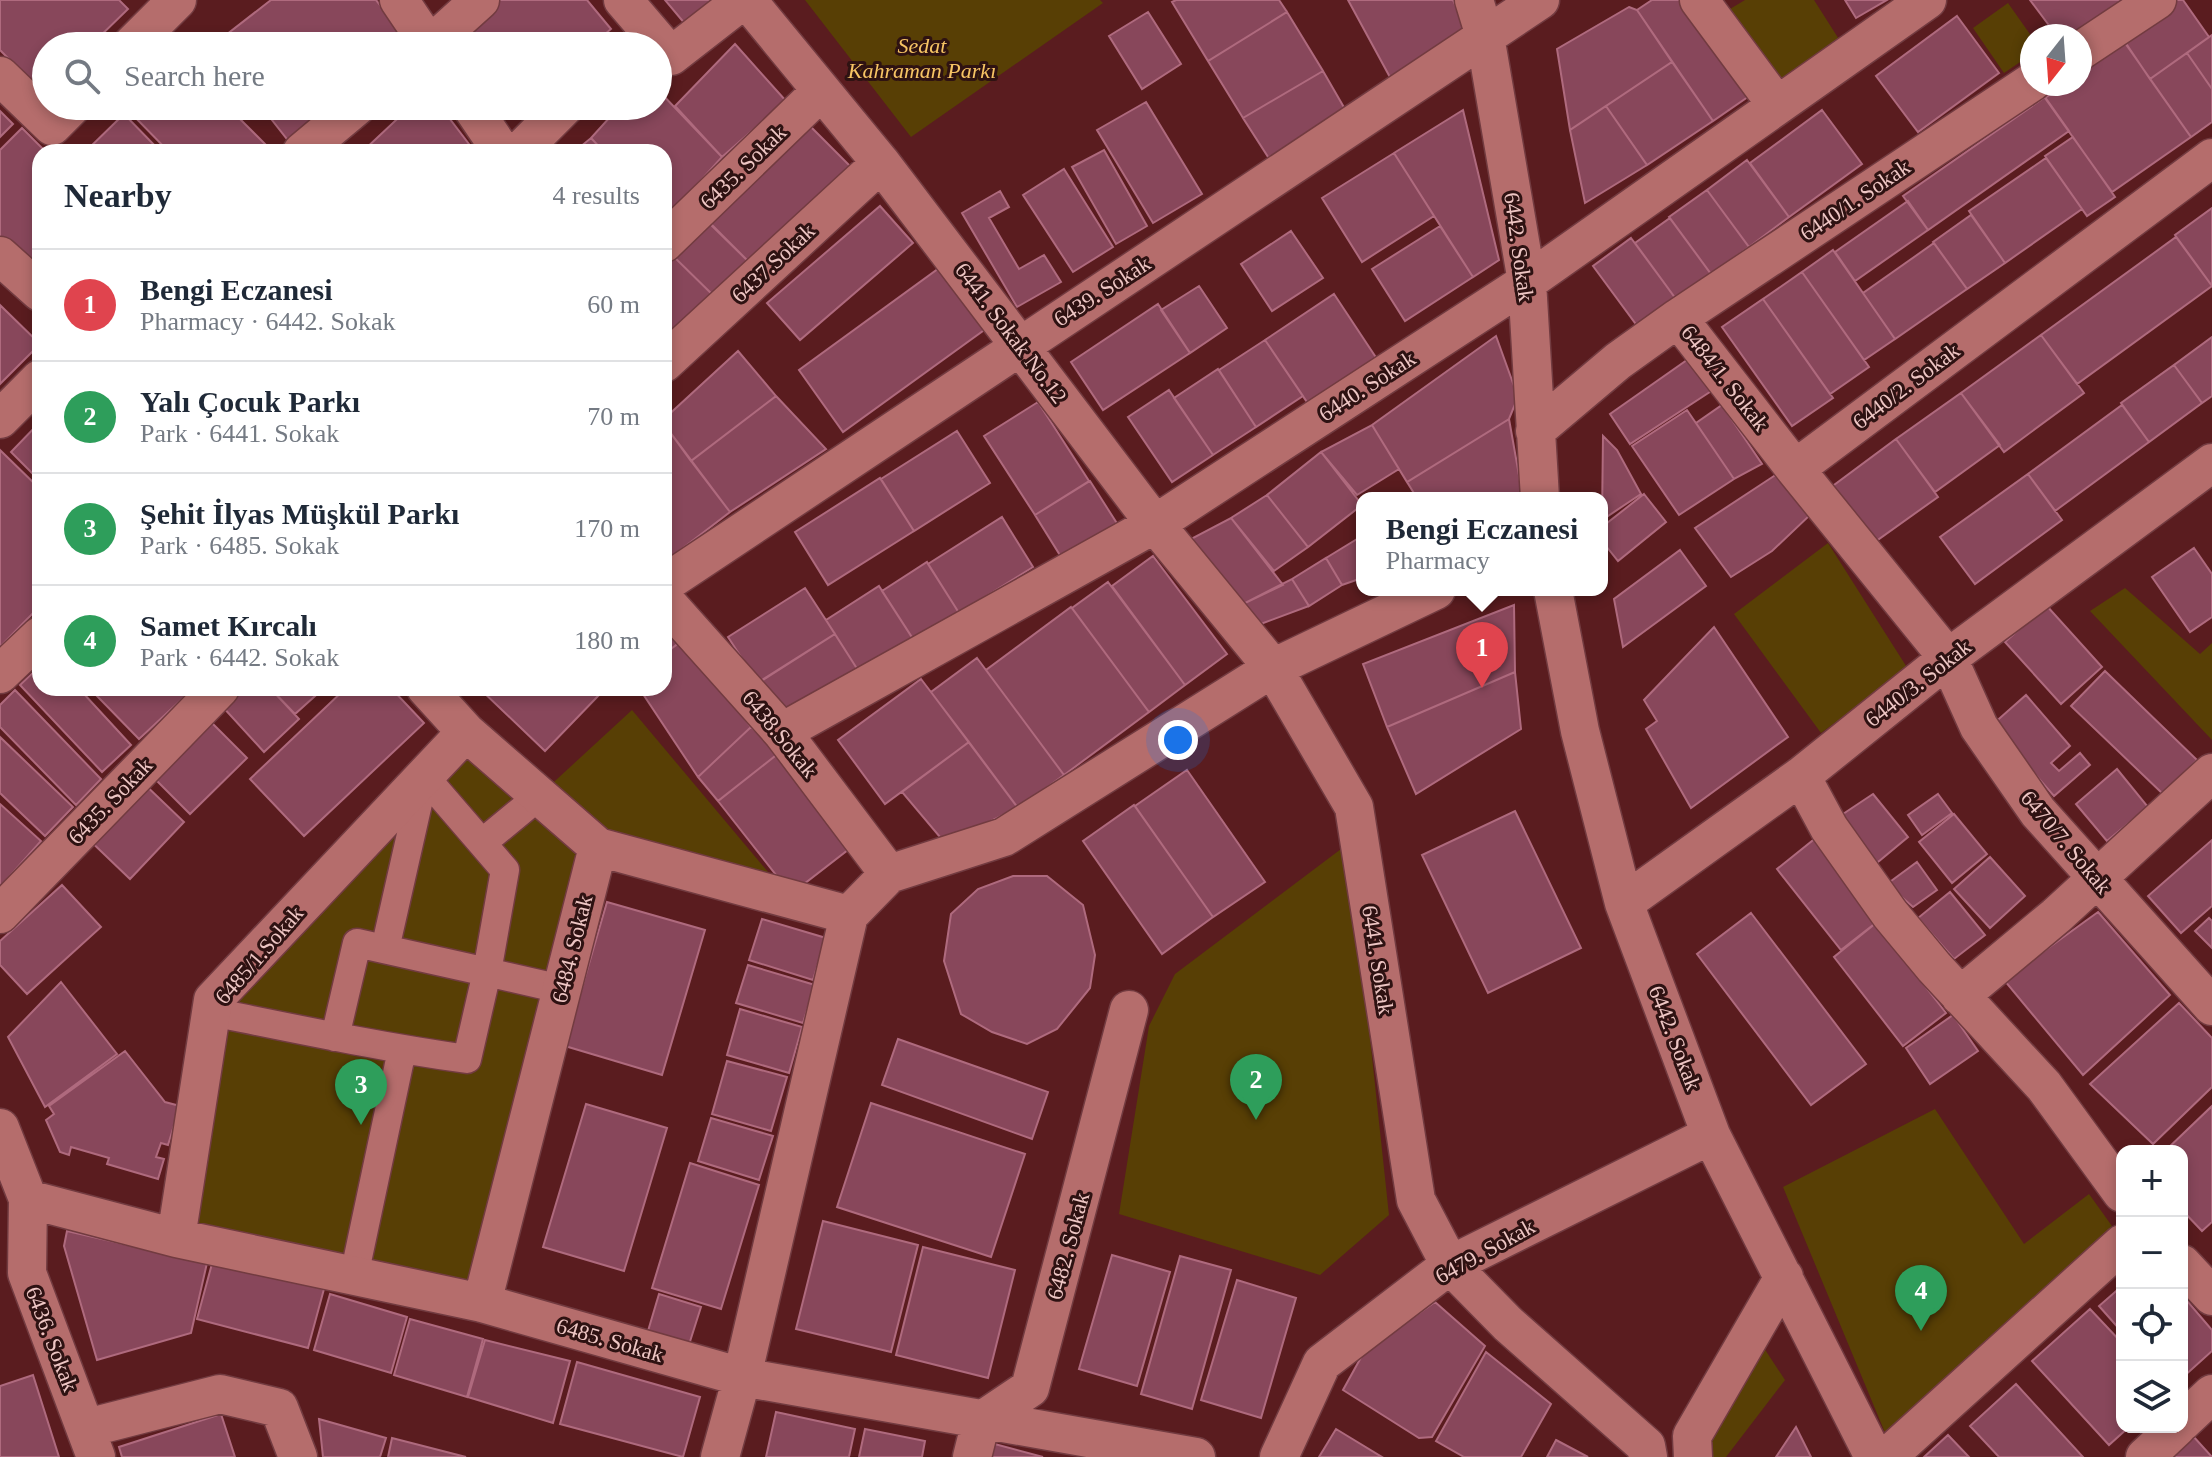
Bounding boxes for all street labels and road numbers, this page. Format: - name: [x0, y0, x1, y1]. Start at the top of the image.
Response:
- street label: 6435. Sokak: [695, 120, 791, 214]
- street label: 6440/1. Sokak: [1795, 154, 1915, 246]
- street label: 6442. Sokak: [1499, 191, 1539, 303]
- street label: 6437.Sokak: [726, 218, 820, 308]
- street label: 6439. Sokak: [1049, 251, 1155, 331]
- street label: 6441. Sokak No.12: [950, 258, 1072, 408]
- street label: 6484/1. Sokak: [1676, 320, 1774, 436]
- street label: 6440/2. Sokak: [1848, 338, 1964, 434]
- street label: 6440. Sokak: [1314, 346, 1420, 426]
- street label: 6440/3. Sokak: [1860, 634, 1976, 732]
- street label: 6438.Sokak: [737, 686, 823, 782]
- street label: 6435. Sokak: [63, 753, 157, 849]
- street label: 6470/7. Sokak: [2016, 785, 2116, 899]
- street label: 6484. Sokak: [547, 893, 597, 1005]
- street label: 6485/1.Sokak: [210, 901, 308, 1009]
- street label: 6441. Sokak: [1357, 904, 1399, 1016]
- street label: 6442. Sokak: [1644, 982, 1706, 1094]
- street label: 6482. Sokak: [1042, 1190, 1094, 1302]
- street label: 6479. Sokak: [1431, 1213, 1539, 1289]
- street label: 6436. Sokak: [21, 1283, 83, 1395]
- street label: 6485. Sokak: [554, 1313, 666, 1367]

